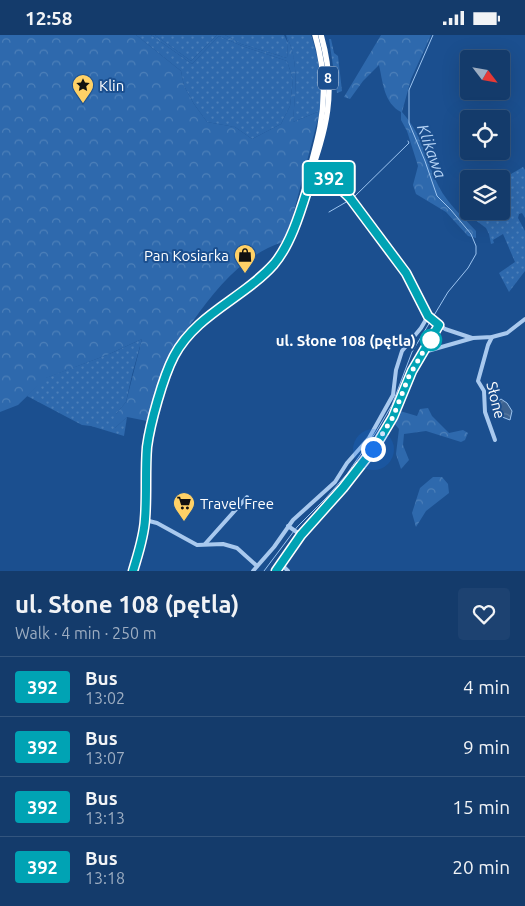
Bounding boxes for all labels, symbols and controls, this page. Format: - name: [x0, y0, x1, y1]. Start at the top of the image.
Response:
- text: 12:58: [25, 7, 73, 29]
- north arrow: [460, 50, 510, 100]
- map controls: [460, 50, 510, 220]
- road number: 8: [318, 67, 338, 89]
- place icon: Klin: [71, 73, 95, 104]
- place label: Klin: [99, 77, 124, 94]
- button: locate: [460, 110, 510, 160]
- water label: Klikawa: [414, 122, 450, 181]
- line badge: 392: [300, 162, 358, 194]
- text: 392: [314, 168, 344, 188]
- button: layers: [460, 170, 510, 220]
- shop icon: Pan Kosiarka: [233, 243, 257, 274]
- place label: Pan Kosiarka: [144, 247, 229, 264]
- marker: ul. Słone 108 (pętla): [420, 329, 442, 351]
- place label: ul. Słone 108 (pętla): [276, 332, 416, 350]
- street label: Słone: [483, 380, 509, 420]
- your location: [361, 437, 386, 462]
- supermarket icon: Travel Free: [172, 491, 196, 522]
- place label: Travel Free: [200, 495, 274, 512]
- button: heart: [458, 588, 510, 640]
- text: ul. Słone 108 (pętla): [15, 591, 239, 618]
- text: Walk · 4 min · 250 m: [15, 624, 157, 642]
- text: Bus: [85, 667, 118, 689]
- text: 4 min: [463, 676, 510, 698]
- text: 392: [27, 677, 58, 697]
- text: 13:02: [85, 689, 125, 707]
- text: Bus: [85, 727, 118, 749]
- text: 9 min: [463, 736, 510, 758]
- text: 392: [27, 737, 58, 757]
- text: 13:07: [85, 749, 125, 767]
- text: Bus: [85, 787, 118, 809]
- text: 15 min: [452, 796, 510, 818]
- text: 392: [27, 797, 58, 817]
- text: 13:13: [85, 809, 125, 827]
- text: Bus: [85, 847, 118, 869]
- text: 20 min: [452, 856, 510, 878]
- text: 392: [27, 857, 58, 877]
- text: 13:18: [85, 869, 125, 887]

